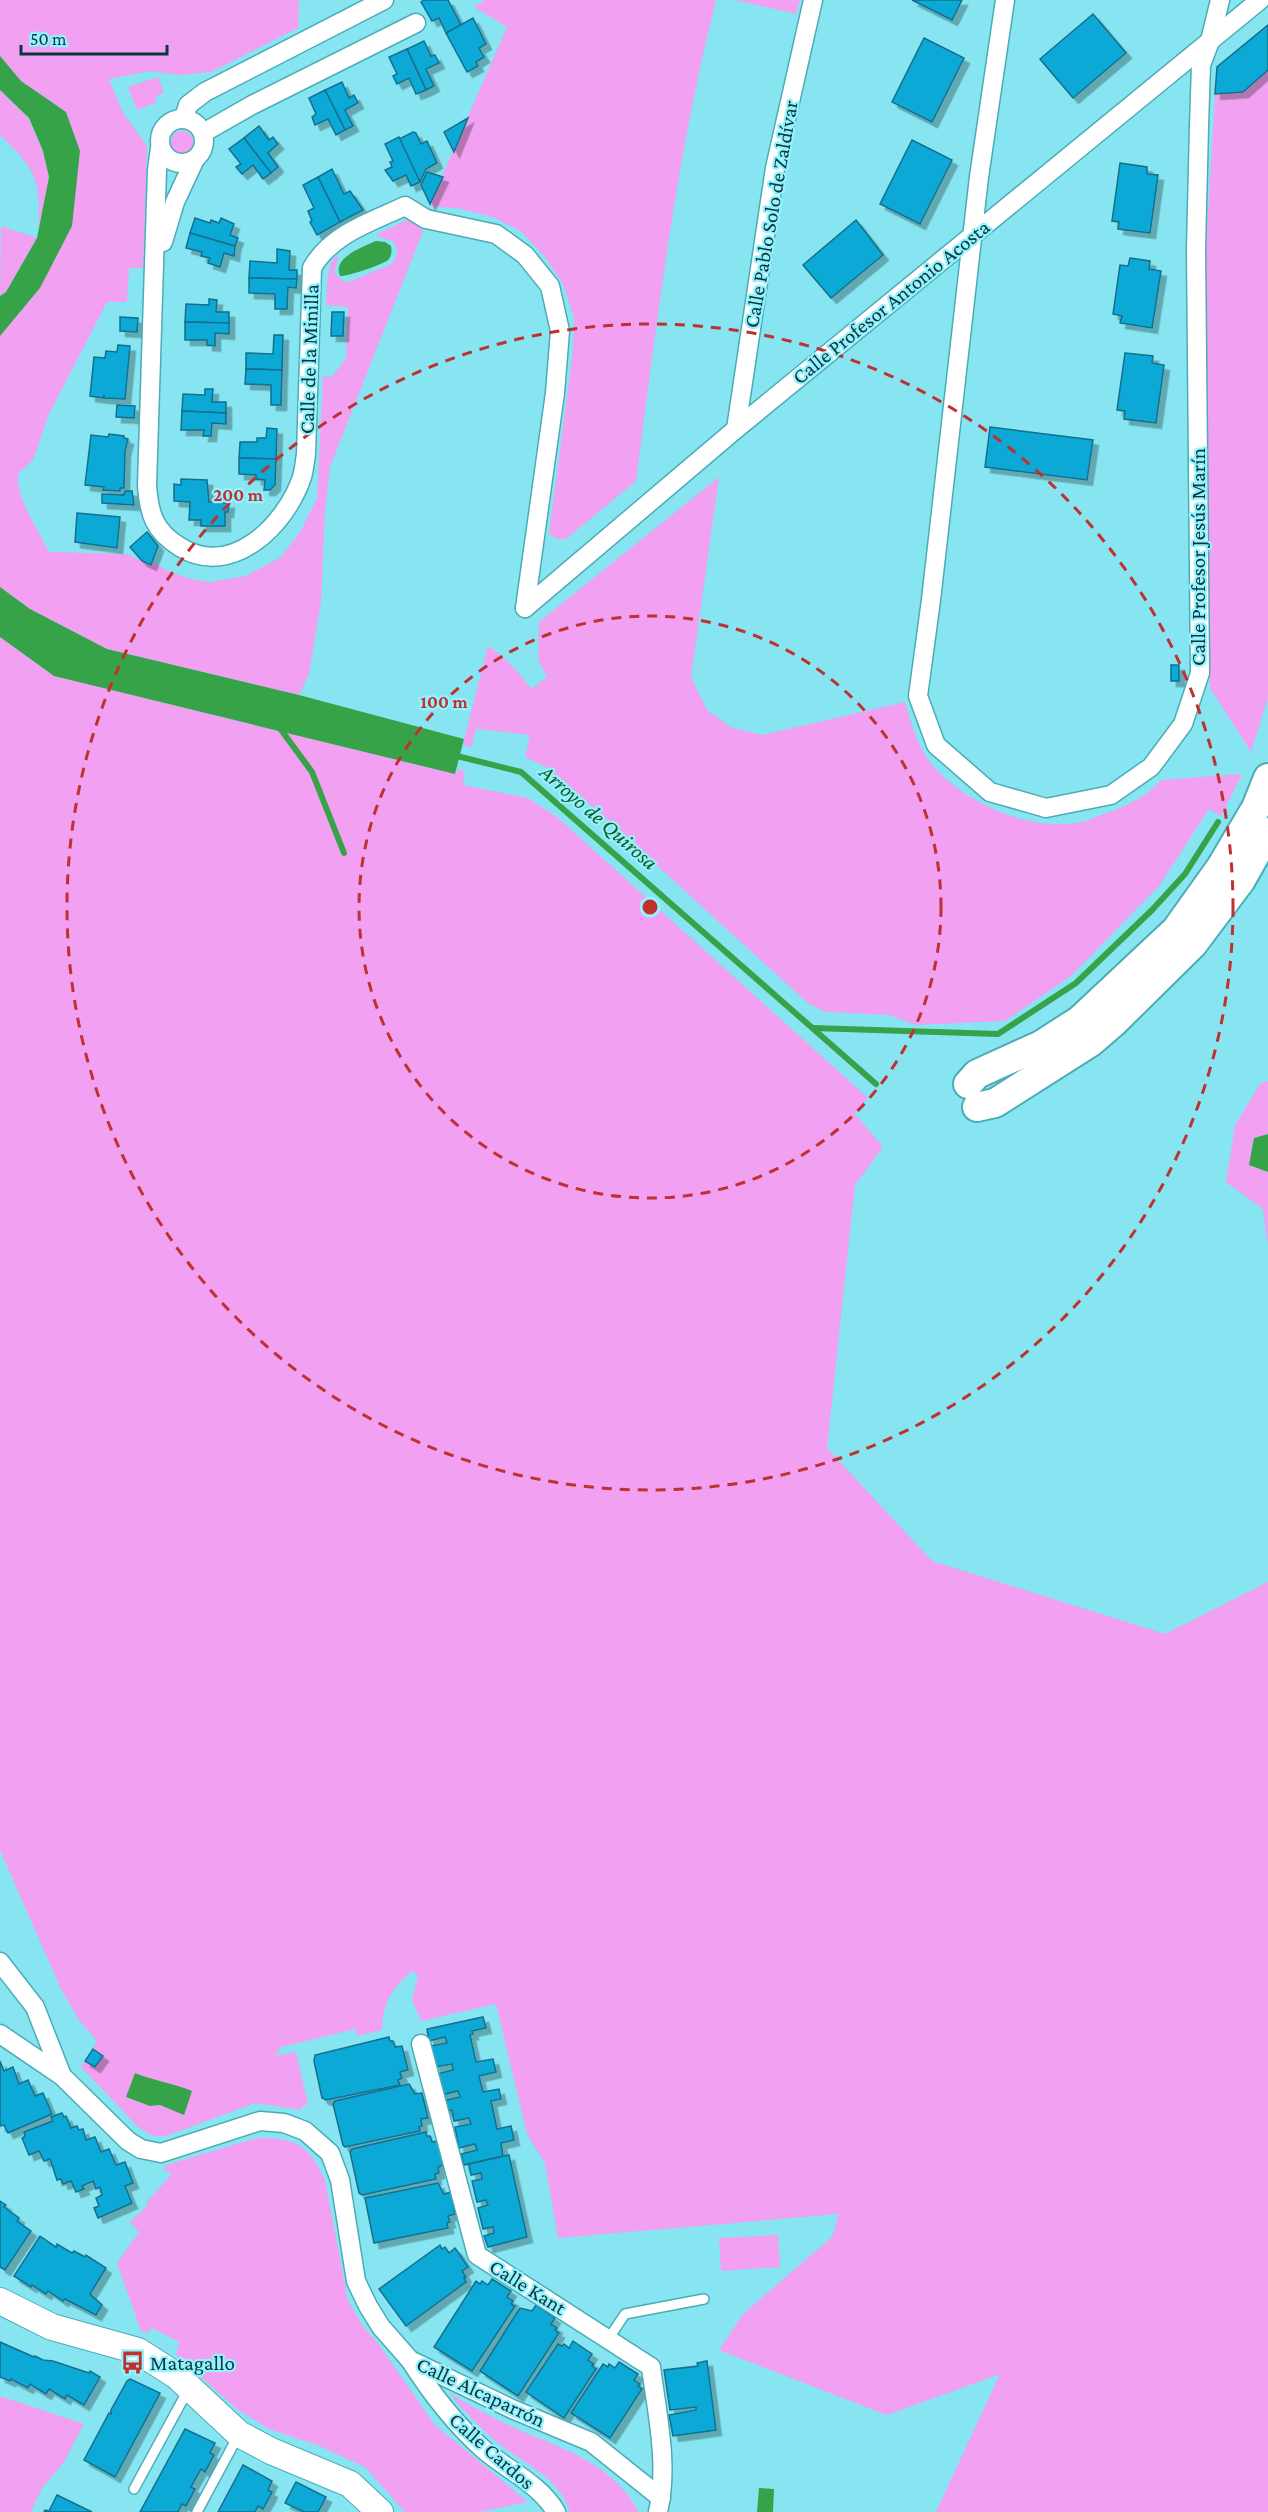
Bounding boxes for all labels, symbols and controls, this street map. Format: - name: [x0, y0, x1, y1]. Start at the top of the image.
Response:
- scale bar: [21, 18, 166, 56]
- text: 50 m: [30, 29, 67, 49]
- street label: Calle Pablo Solo de Zaldívar: [739, 98, 803, 330]
- street label: Calle Profesor Antonio Acosta: [787, 215, 995, 389]
- street label: Calle de la Minilla: [294, 283, 324, 434]
- street label: Calle Profesor Jesús Marín: [1186, 448, 1210, 666]
- text: 200 m: [213, 485, 264, 505]
- text: 100 m: [420, 692, 468, 712]
- water label: Arroyo de Quirosa: [534, 758, 663, 875]
- centre of rings: [640, 897, 660, 917]
- street label: Calle Kant: [485, 2254, 572, 2321]
- bus stop icon: Matagallo: [119, 2350, 145, 2376]
- place label: Matagallo: [150, 2351, 235, 2375]
- street label: Calle Alcaparrón: [413, 2352, 549, 2432]
- street label: Calle Cardos: [445, 2408, 539, 2494]

